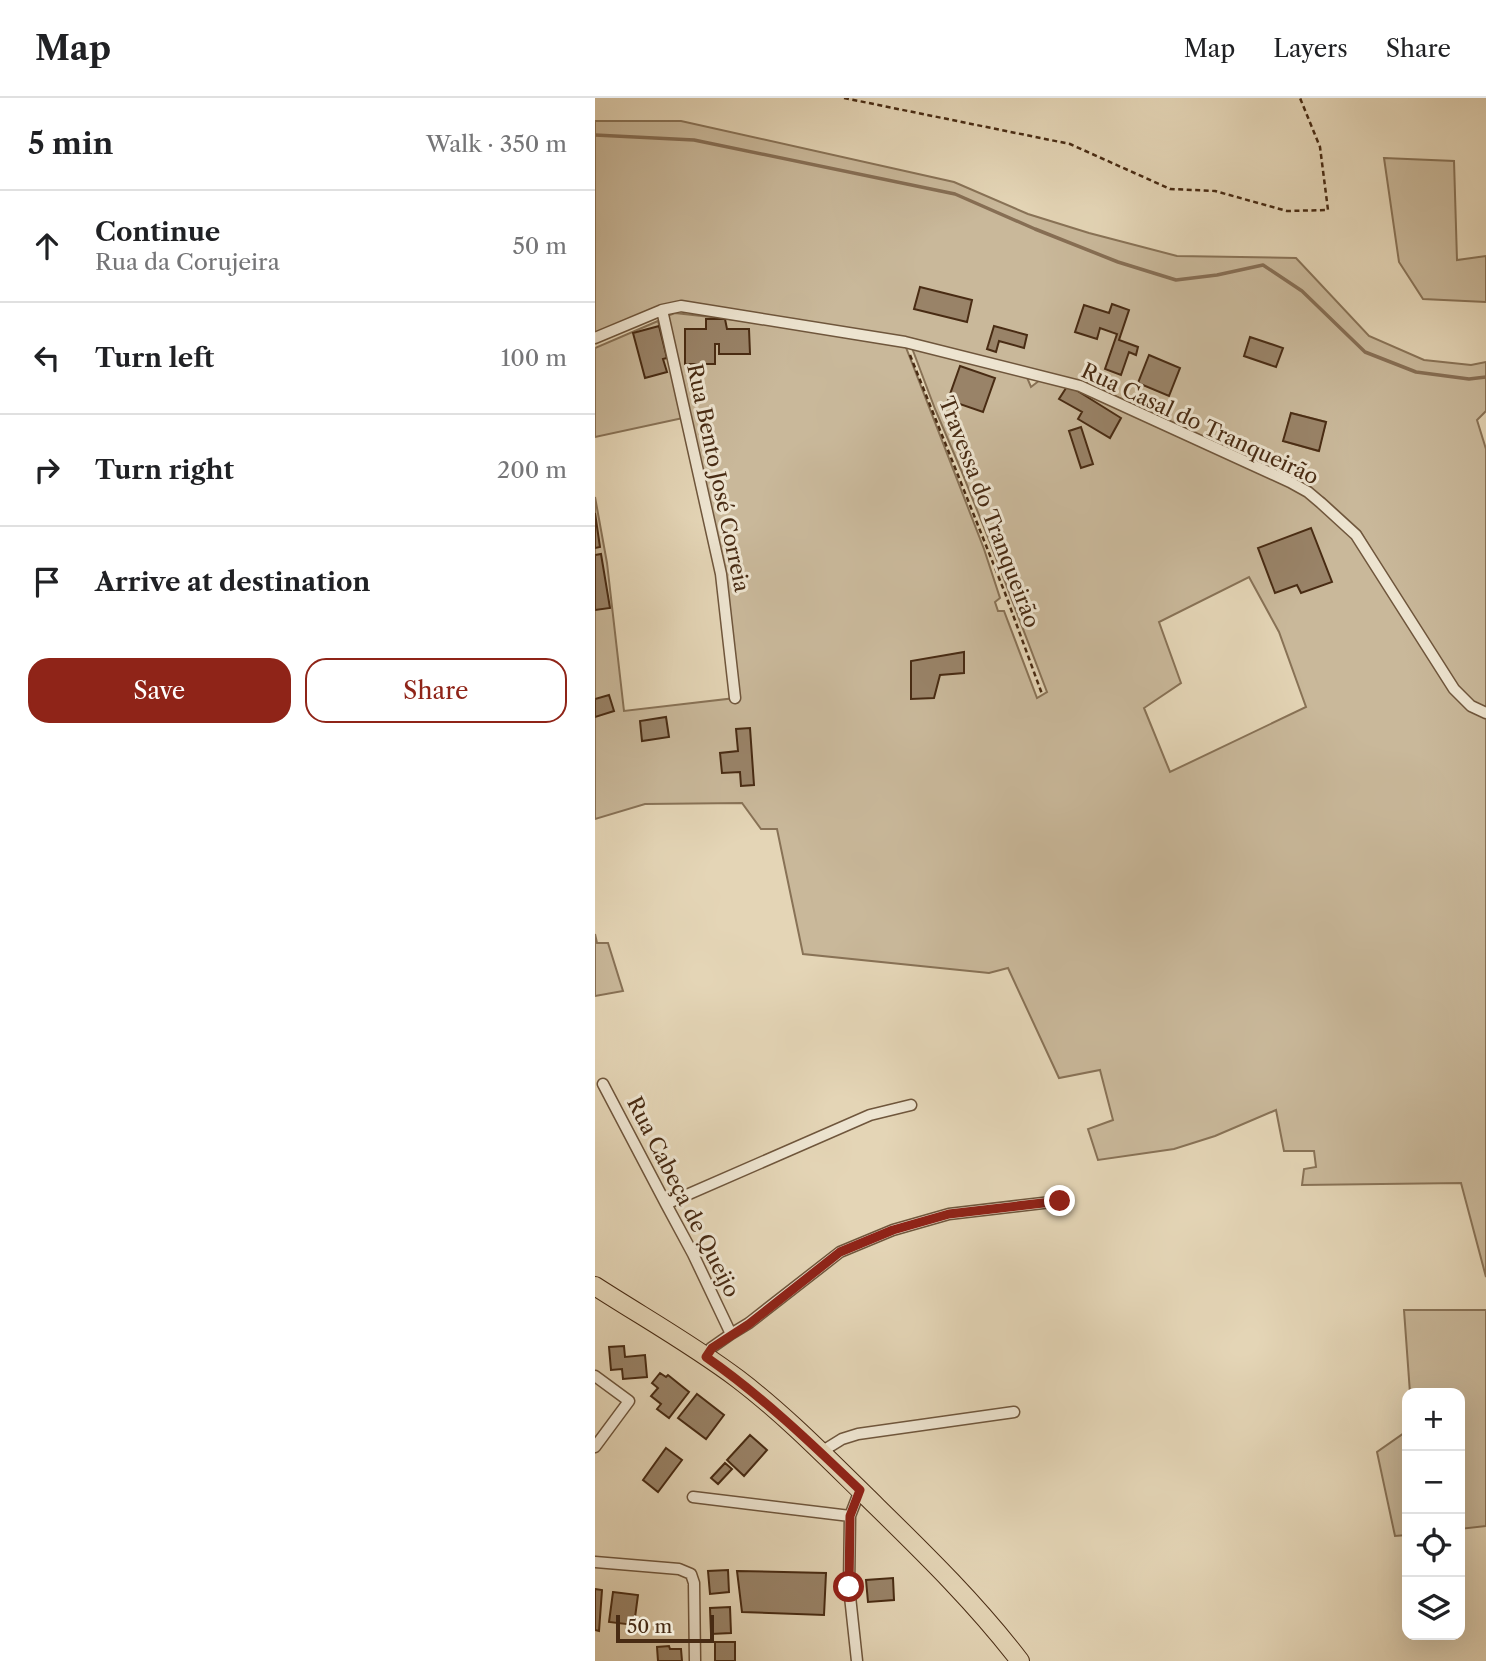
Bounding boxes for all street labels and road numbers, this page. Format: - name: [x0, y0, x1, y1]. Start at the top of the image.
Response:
- street label: Rua Casal do Tranqueirão: [1078, 358, 1323, 490]
- street label: Rua Bento José Correia: [682, 362, 755, 595]
- street label: Travessa do Tranqueirão: [934, 393, 1045, 631]
- street label: Rua Cabeça de Queijo: [622, 1092, 745, 1301]

